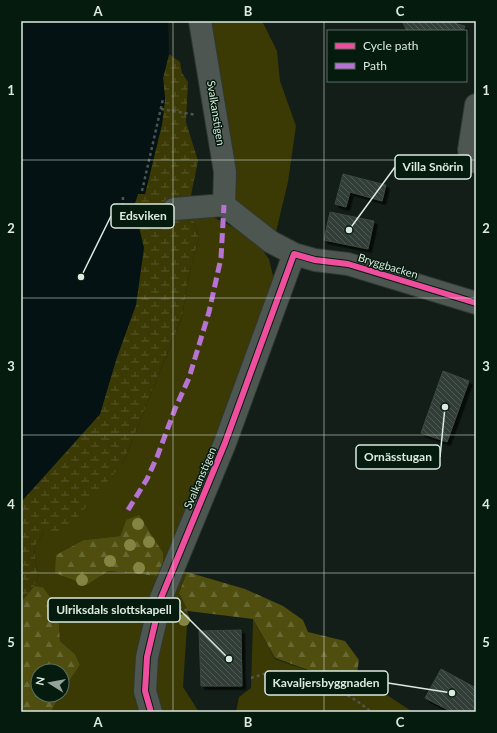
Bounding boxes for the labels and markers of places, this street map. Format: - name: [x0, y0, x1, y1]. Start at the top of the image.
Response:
- callout: Villa Snörin: [395, 155, 471, 179]
- callout: Edsviken: [111, 204, 174, 228]
- callout: Ornässtugan: [356, 445, 440, 469]
- callout: Ulriksdals slottskapell: [48, 598, 180, 622]
- callout: Kavaljersbyggnaden: [265, 671, 388, 695]

